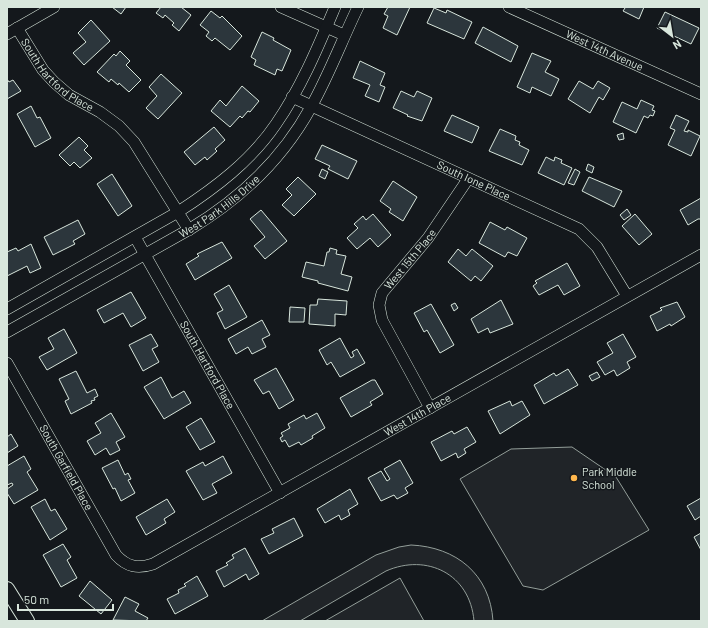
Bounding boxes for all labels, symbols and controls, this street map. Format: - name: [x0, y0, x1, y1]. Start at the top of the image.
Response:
- north arrow: [652, 16, 692, 56]
- street label: West 14th Avenue: [564, 27, 646, 73]
- street label: South Hartford Place: [19, 36, 96, 113]
- text: N: [671, 38, 684, 52]
- street label: South Ione Place: [435, 158, 513, 203]
- street label: West Park Hills Drive: [176, 172, 262, 240]
- street label: West 15th Place: [381, 226, 438, 292]
- street label: South Hartford Place: [178, 318, 238, 411]
- street label: West 14th Place: [381, 390, 453, 439]
- street label: South Garfield Place: [37, 422, 96, 512]
- place label: Park Middle School: [582, 465, 637, 491]
- marker: Park Middle School: [569, 473, 579, 483]
- scale bar: [18, 586, 113, 612]
- text: 50 m: [24, 592, 49, 606]

